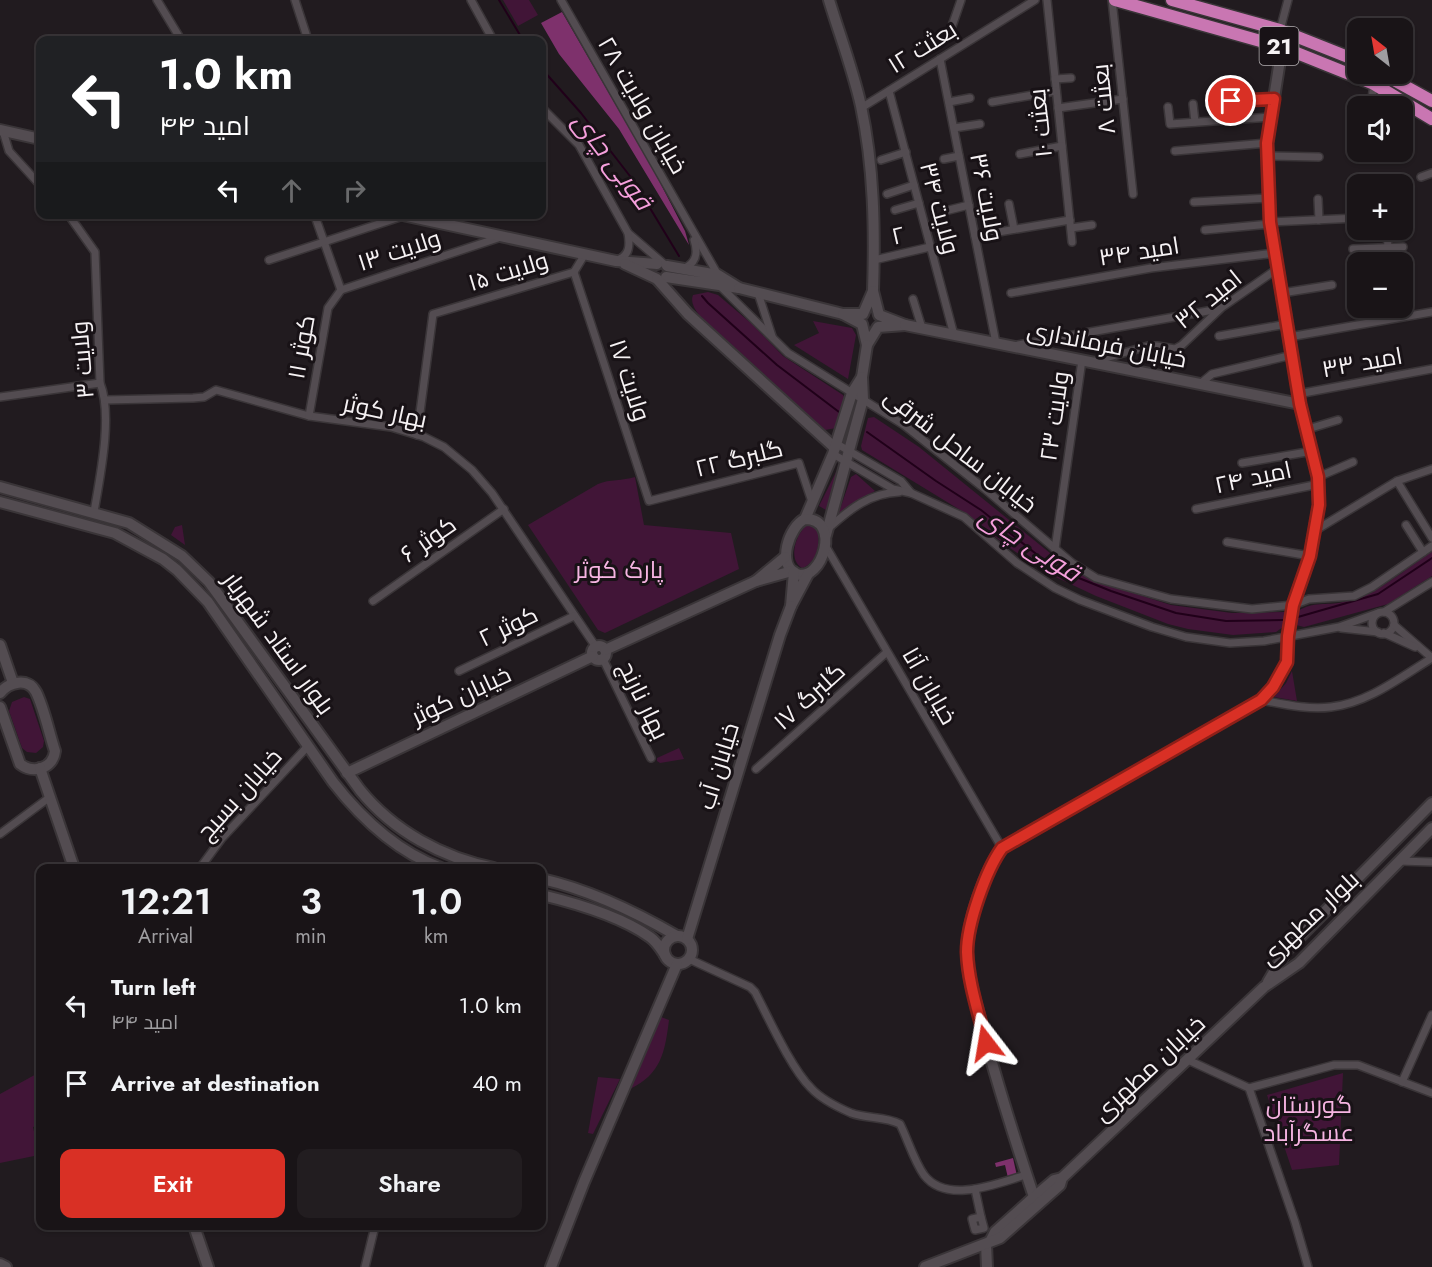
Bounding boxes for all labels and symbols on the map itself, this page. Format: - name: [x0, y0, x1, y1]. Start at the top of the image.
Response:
- street label: بعثت ۱۲: [881, 12, 963, 82]
- north arrow: [1347, 18, 1413, 84]
- road number: 21: [1260, 27, 1298, 65]
- street label: خیابان ولایت ۲۸: [589, 30, 697, 180]
- street label: بعثت ۸: [1082, 62, 1124, 136]
- pin: [1205, 75, 1256, 126]
- street label: بعثت ۱۰: [1019, 87, 1061, 159]
- water label: قوبی چای: [564, 104, 664, 220]
- street label: ولایت ۳۶: [961, 150, 1013, 244]
- street label: ولایت ۳۴: [911, 158, 969, 258]
- street label: ۲: [888, 217, 908, 253]
- street label: ولایت ۱۳: [353, 220, 445, 280]
- street label: امید ۳۴: [1096, 227, 1182, 275]
- street label: ولایت ۱۵: [464, 242, 552, 300]
- street label: امید ۳۲: [1167, 261, 1249, 337]
- street label: خیابان فرمانداری: [1024, 311, 1190, 377]
- street label: کوثر ۱۱: [278, 312, 324, 382]
- street label: ولایت ۳: [61, 320, 103, 400]
- street label: ولایت ۱۷: [600, 335, 660, 425]
- street label: امید ۳۳: [1319, 338, 1405, 386]
- street label: ولایت ۲۳: [1030, 369, 1078, 463]
- street label: خیابان ساحل شرقی: [877, 379, 1045, 521]
- street label: بهار کوثر: [338, 385, 430, 437]
- street label: گلبرگ ۲۲: [692, 430, 786, 486]
- street label: امید ۲۴: [1211, 452, 1295, 502]
- water label: قوبی چای: [972, 497, 1090, 592]
- street label: کوثر ۶: [393, 507, 463, 571]
- park label: پارک کوثر: [573, 552, 664, 587]
- street label: بلوار استاد شهریار: [214, 563, 343, 722]
- street label: کوثر ۲: [472, 597, 544, 655]
- street label: خیابان آنا: [894, 641, 966, 731]
- street label: گلبرگ ۱۷: [765, 654, 853, 738]
- street label: بهار نارنج: [610, 655, 678, 745]
- street label: خیابان کوثر: [403, 657, 517, 734]
- street label: خیابان آب: [688, 718, 748, 814]
- street label: خیابان بسیج: [188, 740, 290, 848]
- street label: بلوار مطهری: [1251, 862, 1367, 974]
- street label: خیابان مطهری: [1085, 1007, 1213, 1129]
- position arrow: [954, 1011, 1018, 1075]
- park label: گورستان عسگرآباد: [1264, 1087, 1354, 1150]

